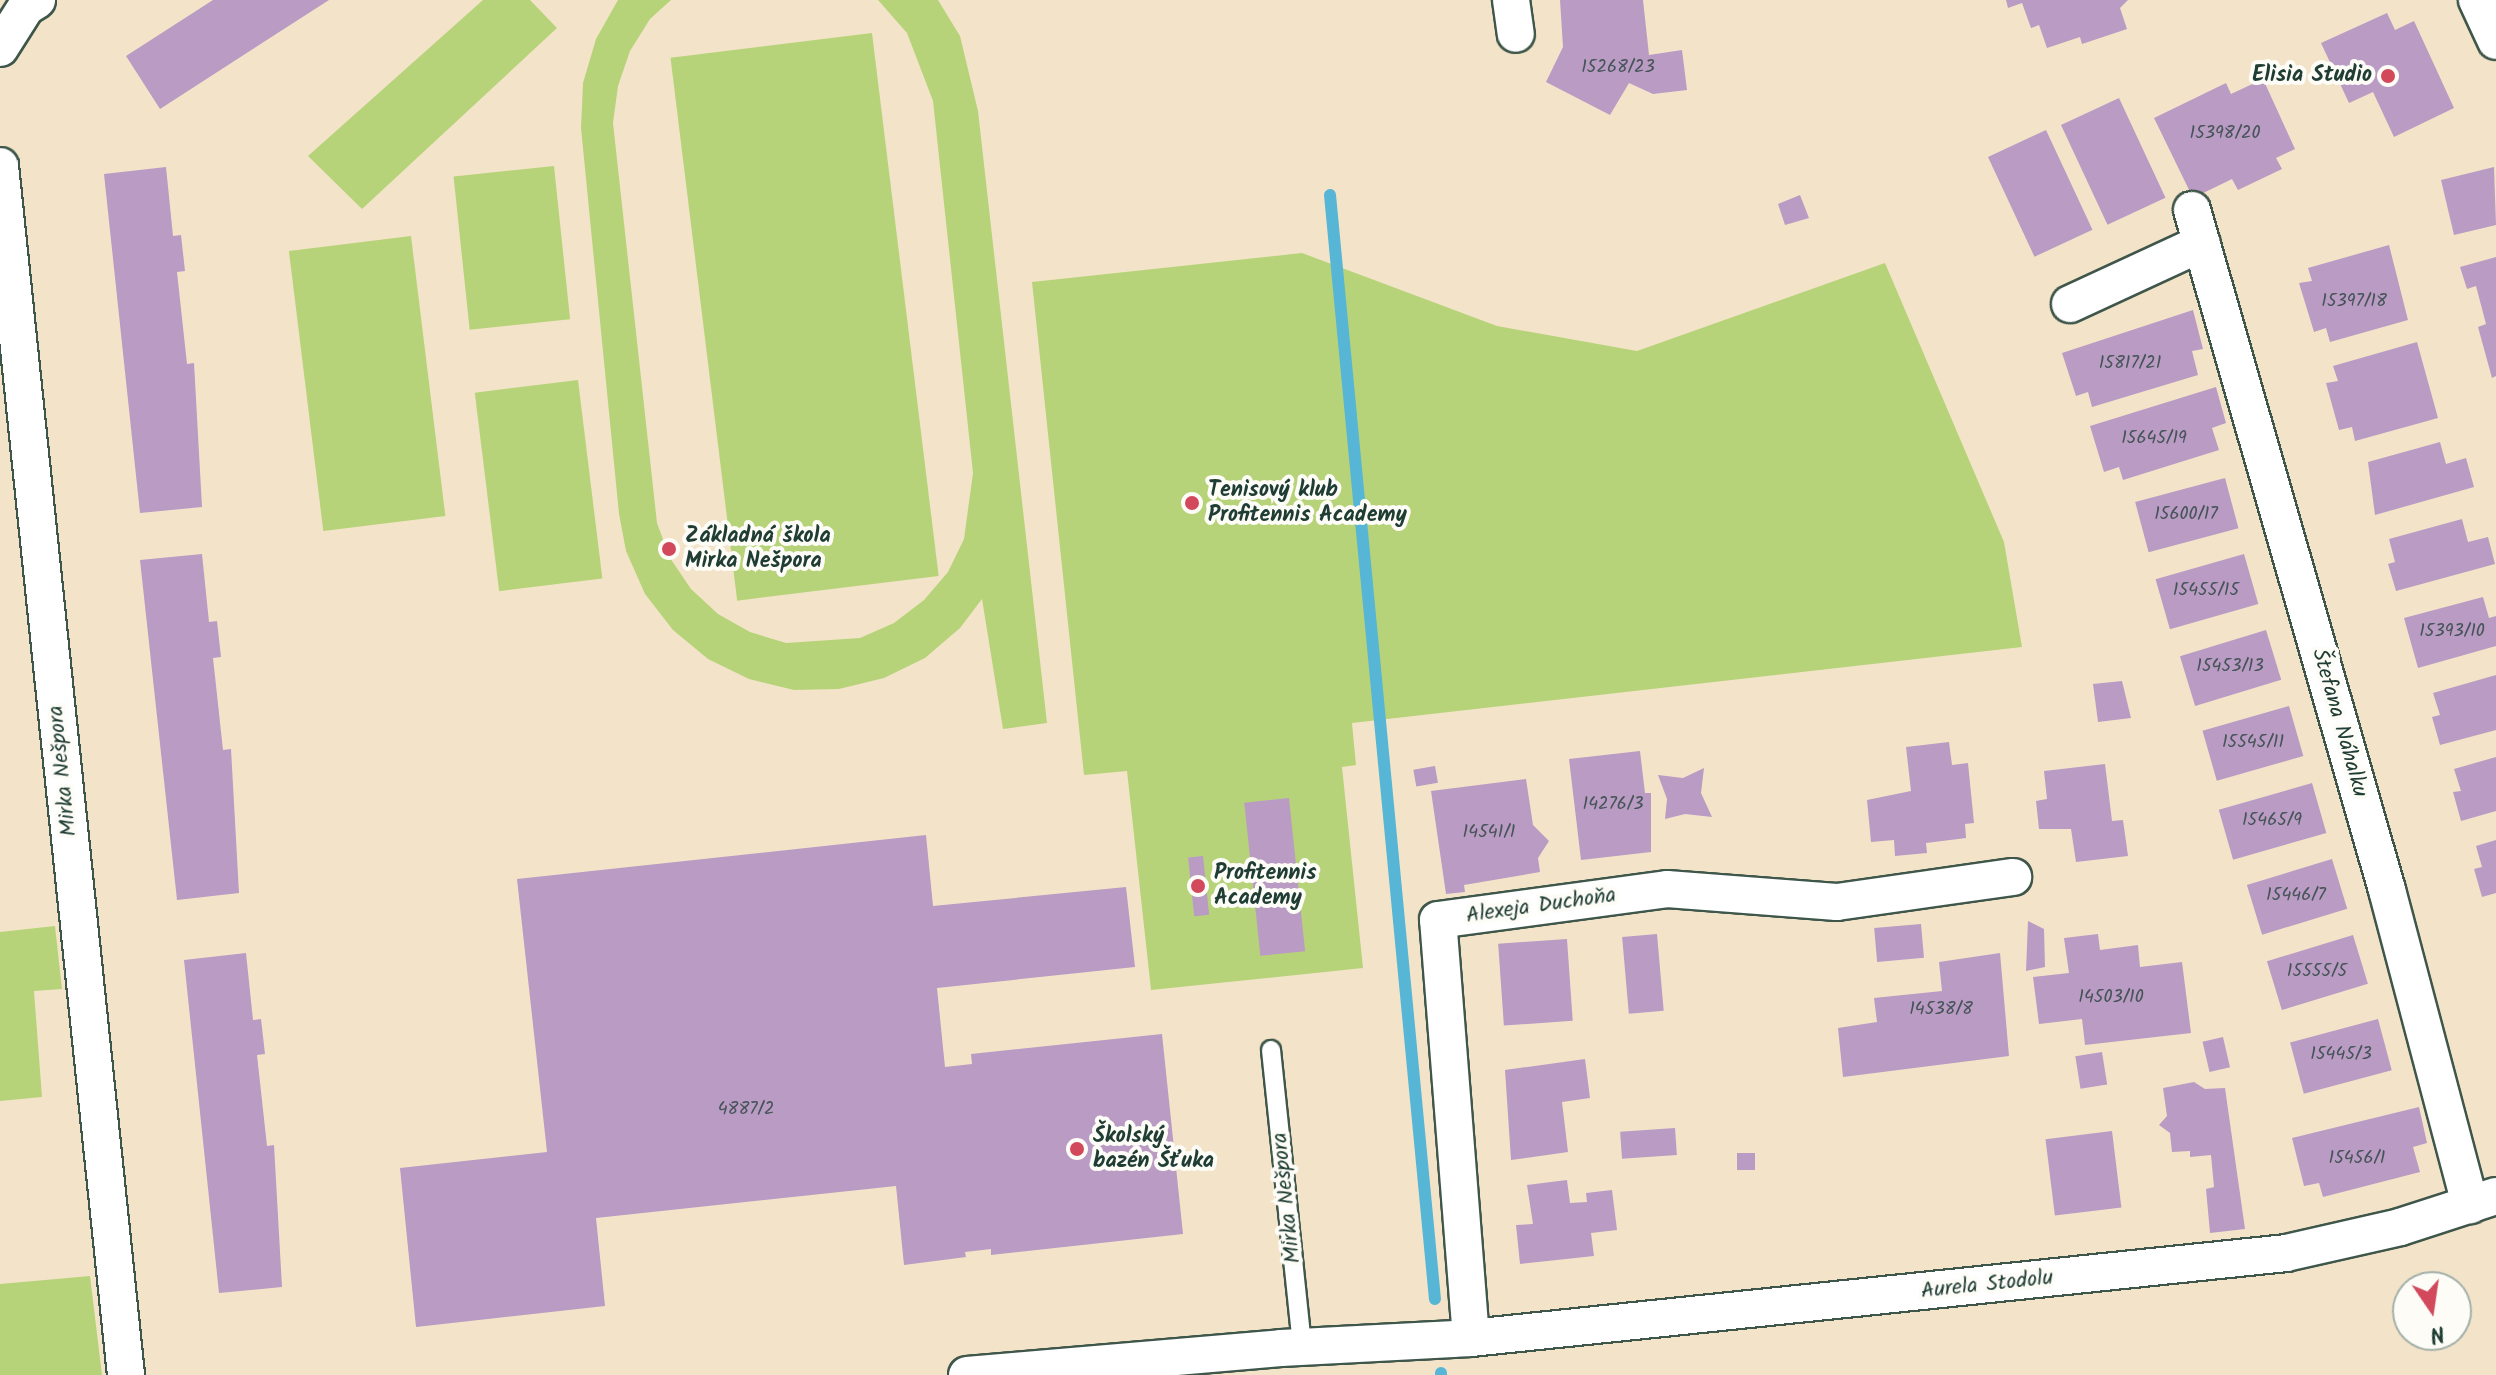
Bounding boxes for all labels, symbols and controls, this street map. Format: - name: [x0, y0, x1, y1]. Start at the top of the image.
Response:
- house number: 15268/23: [1581, 57, 1655, 79]
- place label: Elisia Studio: [2252, 63, 2372, 89]
- marker: Elisia Studio: [2379, 67, 2397, 85]
- house number: 15398/20: [2189, 123, 2261, 145]
- house number: 15397/18: [2321, 291, 2387, 313]
- house number: 15817/21: [2099, 353, 2161, 375]
- house number: 15645/19: [2121, 428, 2187, 450]
- place label: Tenisový klub Profitennis Academy: [1208, 477, 1407, 528]
- marker: Tenisový klub Profitennis Academy: [1183, 494, 1201, 512]
- house number: 15600/17: [2154, 504, 2218, 526]
- place label: Základná škola Mirka Nešpora: [685, 523, 831, 574]
- marker: Základná škola Mirka Nešpora: [660, 540, 678, 558]
- house number: 15455/15: [2173, 580, 2239, 602]
- house number: 15393/10: [2419, 621, 2485, 643]
- street label: Štefana Náhalku: [2305, 646, 2373, 800]
- house number: 15453/13: [2196, 656, 2264, 678]
- street label: Mirka Nešpora: [43, 704, 83, 838]
- house number: 15545/11: [2222, 732, 2284, 754]
- house number: 14276/3: [1583, 794, 1643, 816]
- house number: 15465/9: [2242, 810, 2302, 832]
- house number: 14541/1: [1463, 822, 1515, 844]
- place label: Profitennis Academy: [1214, 860, 1316, 912]
- marker: Profitennis Academy: [1189, 877, 1207, 895]
- street label: Alexeja Duchoňa: [1464, 882, 1618, 930]
- house number: 15446/7: [2266, 885, 2326, 907]
- house number: 15555/5: [2287, 961, 2347, 983]
- house number: 14503/10: [2078, 987, 2144, 1009]
- house number: 14538/8: [1909, 999, 1973, 1021]
- house number: 15445/3: [2310, 1044, 2372, 1066]
- house number: 4887/2: [718, 1099, 774, 1121]
- place label: Školský bazén Šťuka: [1093, 1123, 1214, 1174]
- street label: Mirka Nešpora: [1267, 1131, 1307, 1265]
- marker: Školský bazén Šťuka: [1068, 1140, 1086, 1158]
- house number: 15456/1: [2329, 1148, 2385, 1170]
- street label: Aurela Stodolu: [1920, 1265, 2054, 1305]
- north arrow: [2392, 1271, 2472, 1351]
- text: N: [2426, 1314, 2448, 1352]

